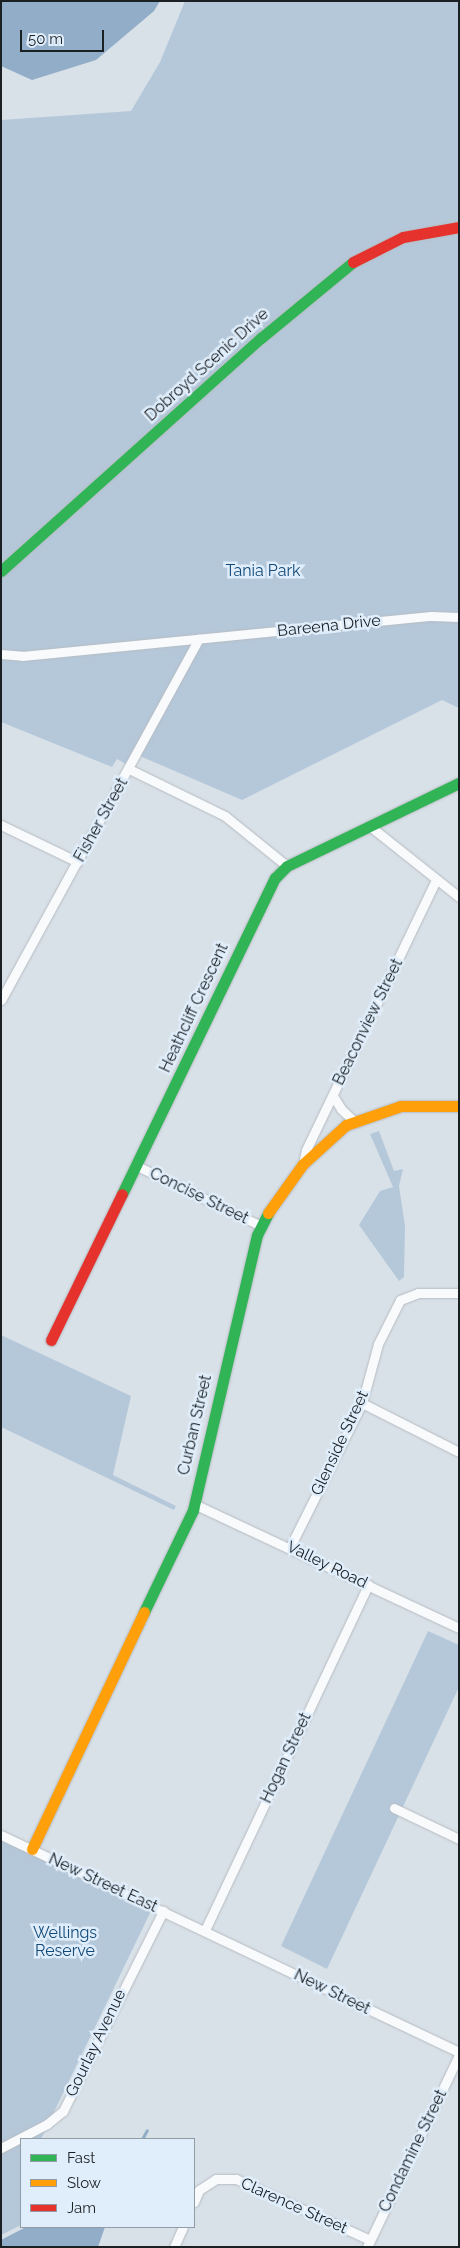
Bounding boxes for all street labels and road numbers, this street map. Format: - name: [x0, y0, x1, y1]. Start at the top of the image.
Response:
- street label: Dobroyd Scenic Drive: [141, 305, 273, 425]
- street label: Bareena Drive: [276, 611, 382, 641]
- street label: Fisher Street: [70, 774, 132, 866]
- street label: Heathcliff Crescent: [156, 940, 232, 1076]
- street label: Beaconview Street: [329, 955, 407, 1089]
- street label: Concise Street: [146, 1164, 252, 1228]
- street label: Curban Street: [174, 1373, 216, 1477]
- street label: Glenside Street: [307, 1387, 373, 1499]
- street label: Valley Road: [283, 1537, 371, 1593]
- street label: Hogan Street: [257, 1710, 315, 1806]
- street label: New Street East: [45, 1849, 161, 1917]
- street label: New Street: [291, 1965, 373, 2019]
- street label: Gourlay Avenue: [62, 1986, 130, 2100]
- street label: Condamine Street: [375, 2087, 451, 2215]
- street label: Clarence Street: [238, 2174, 350, 2238]

